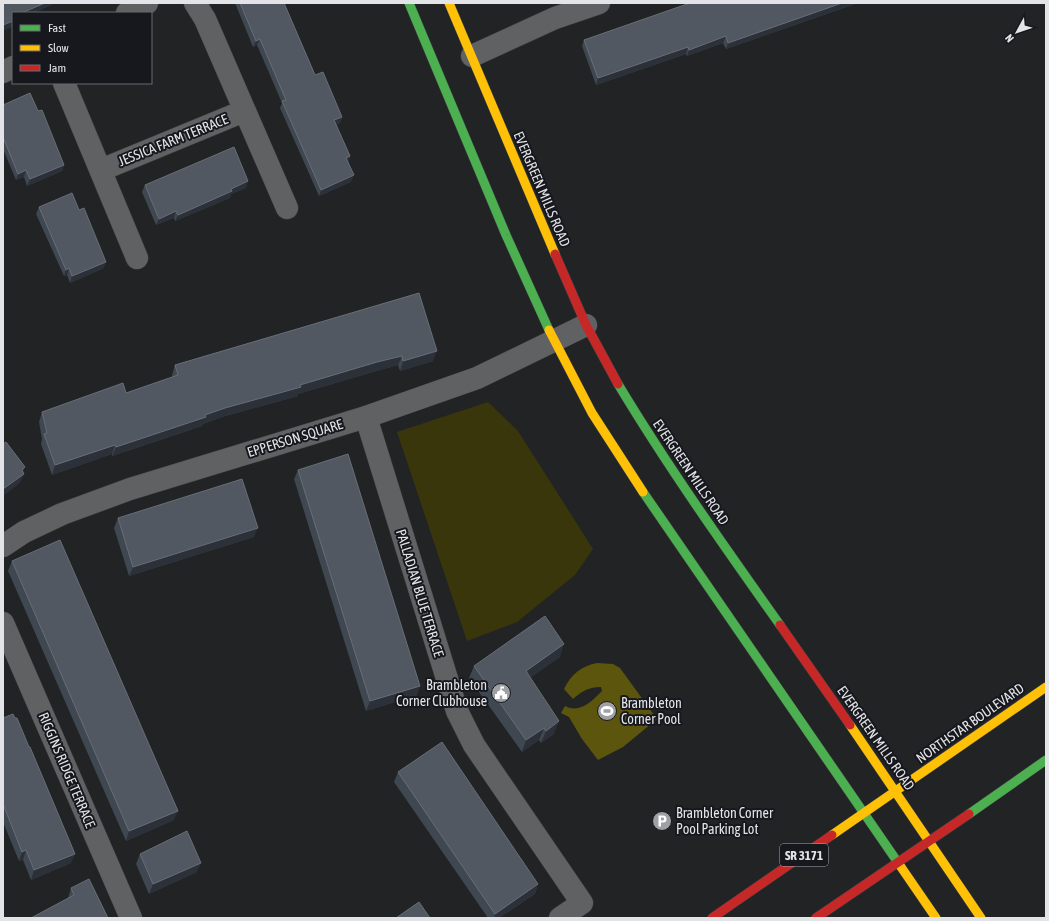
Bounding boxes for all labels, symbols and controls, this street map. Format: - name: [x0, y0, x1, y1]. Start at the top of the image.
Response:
- legend: [12, 12, 152, 84]
- north arrow: [997, 12, 1037, 52]
- text: Fast: [48, 21, 66, 35]
- text: N: [1003, 32, 1016, 45]
- text: Slow: [48, 41, 69, 55]
- text: Jam: [48, 61, 66, 75]
- street label: JESSICA FARM TERRACE: [116, 111, 230, 169]
- street label: EVERGREEN MILLS ROAD: [511, 129, 574, 249]
- street label: EPPERSON SQUARE: [245, 416, 345, 460]
- street label: EVERGREEN MILLS ROAD: [650, 416, 732, 528]
- street label: PALLADIAN BLUE TERRACE: [393, 527, 447, 659]
- place label: Brambleton Corner Clubhouse: [396, 677, 487, 709]
- street label: NORTHSTAR BOULEVARD: [913, 680, 1027, 766]
- public building icon: Brambleton Corner Clubhouse: [490, 682, 512, 704]
- street label: EVERGREEN MILLS ROAD: [834, 683, 918, 793]
- place label: Brambleton Corner Pool: [621, 695, 682, 727]
- sports icon: Brambleton Corner Pool: [596, 700, 618, 722]
- street label: RIGGINS RIDGE TERRACE: [35, 710, 99, 830]
- place label: Brambleton Corner Pool Parking Lot: [676, 805, 774, 837]
- parking icon: Brambleton Corner Pool Parking Lot: [651, 810, 673, 832]
- road number: SR 3171: [780, 844, 828, 866]

